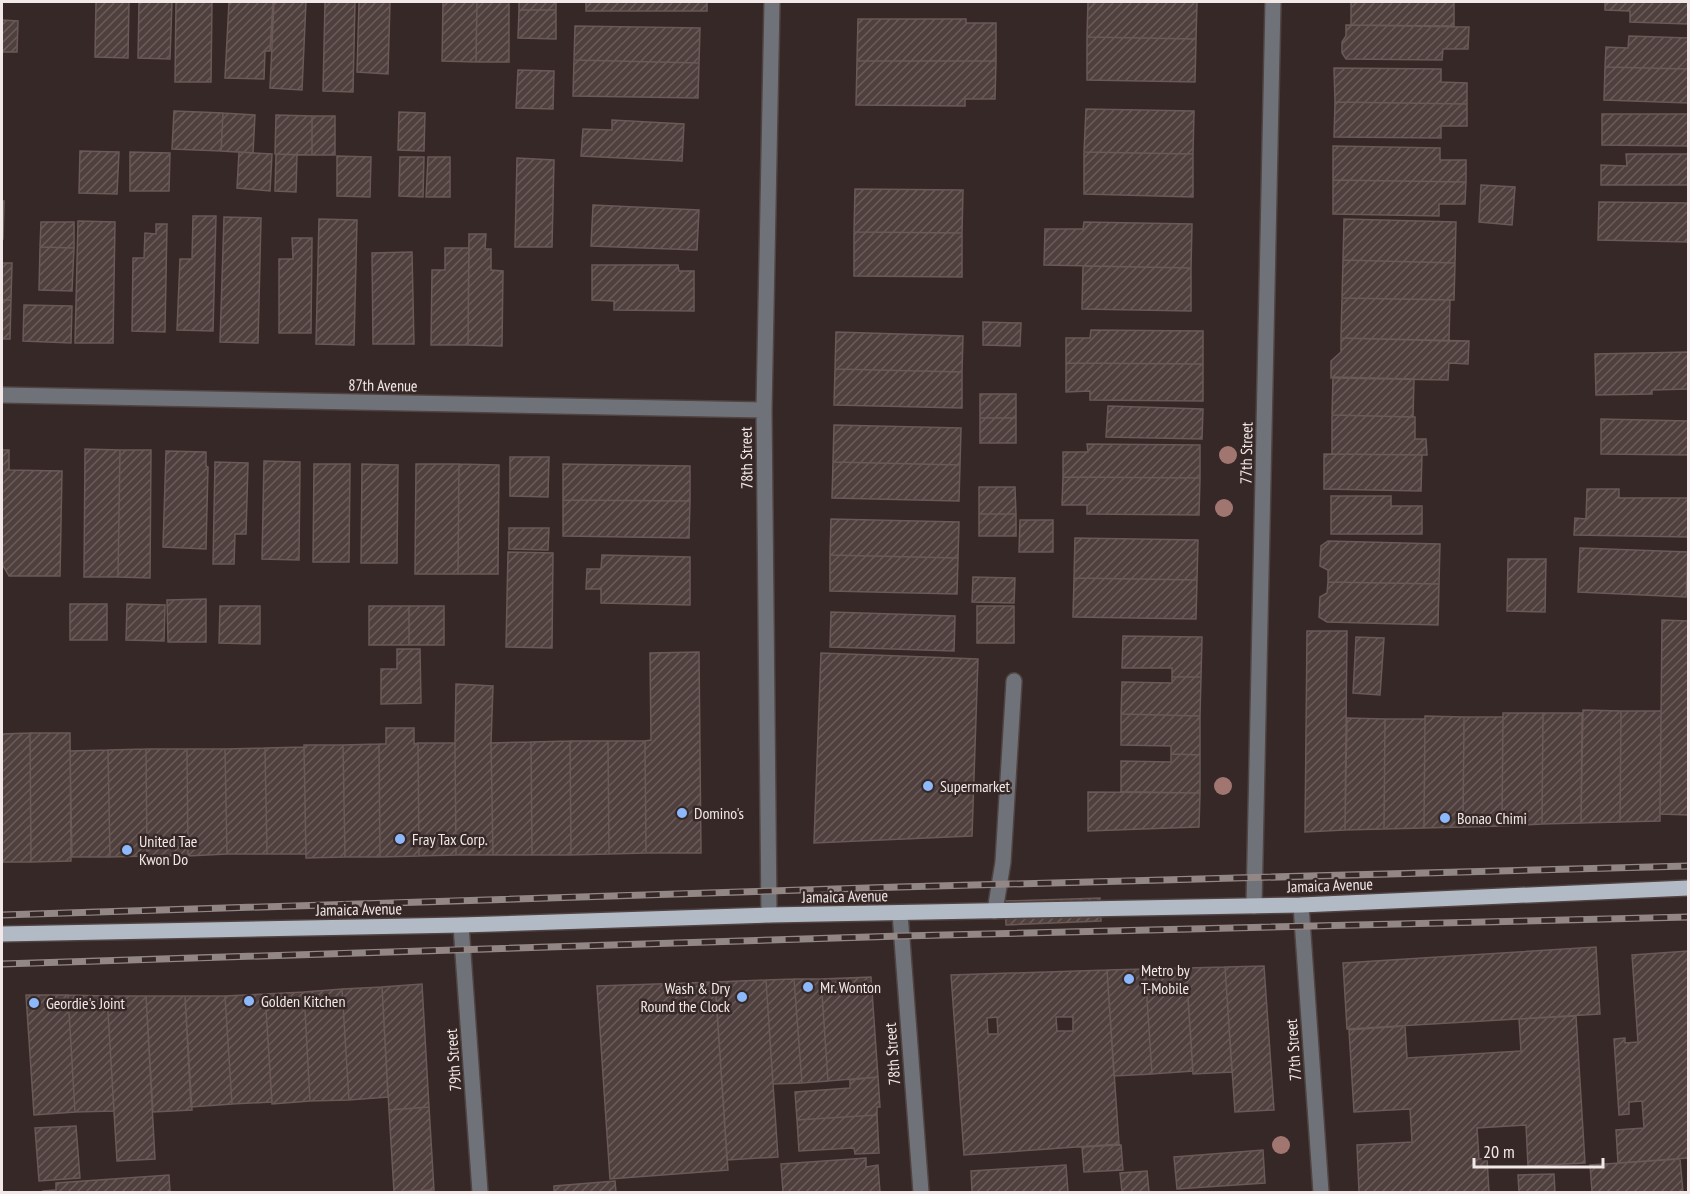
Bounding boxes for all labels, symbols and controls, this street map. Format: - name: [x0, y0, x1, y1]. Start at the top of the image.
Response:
- street label: 87th Avenue: [348, 374, 418, 396]
- street label: 77th Street: [1235, 421, 1257, 484]
- street label: 78th Street: [735, 426, 757, 489]
- place label: Supermarket: [940, 776, 1011, 796]
- marker: Supermarket: [921, 779, 935, 793]
- place label: Domino's: [694, 803, 744, 823]
- marker: Domino's: [675, 806, 689, 820]
- place label: Bonao Chimi: [1457, 808, 1527, 828]
- marker: Bonao Chimi: [1438, 811, 1452, 825]
- place label: Fray Tax Corp.: [412, 829, 488, 849]
- place label: United Tae Kwon Do: [139, 831, 197, 869]
- marker: Fray Tax Corp.: [393, 832, 407, 846]
- marker: United Tae Kwon Do: [120, 843, 134, 857]
- street label: Jamaica Avenue: [1286, 874, 1373, 897]
- street label: Jamaica Avenue: [801, 885, 888, 907]
- street label: Jamaica Avenue: [315, 898, 402, 920]
- place label: Metro by T-Mobile: [1141, 960, 1190, 998]
- marker: Metro by T-Mobile: [1122, 972, 1136, 986]
- place label: Mr. Wonton: [820, 977, 881, 997]
- place label: Wash & Dry Round the Clock: [640, 978, 731, 1016]
- marker: Mr. Wonton: [801, 980, 815, 994]
- marker: Wash & Dry Round the Clock: [735, 990, 749, 1004]
- place label: Golden Kitchen: [261, 991, 345, 1011]
- place label: Geordie's Joint: [46, 993, 126, 1013]
- marker: Golden Kitchen: [242, 994, 256, 1008]
- marker: Geordie's Joint: [27, 996, 41, 1010]
- street label: 77th Street: [1281, 1018, 1305, 1082]
- street label: 78th Street: [880, 1022, 904, 1086]
- street label: 79th Street: [441, 1028, 465, 1092]
- scale bar: [1474, 1131, 1603, 1169]
- text: 20 m: [1483, 1140, 1515, 1163]

